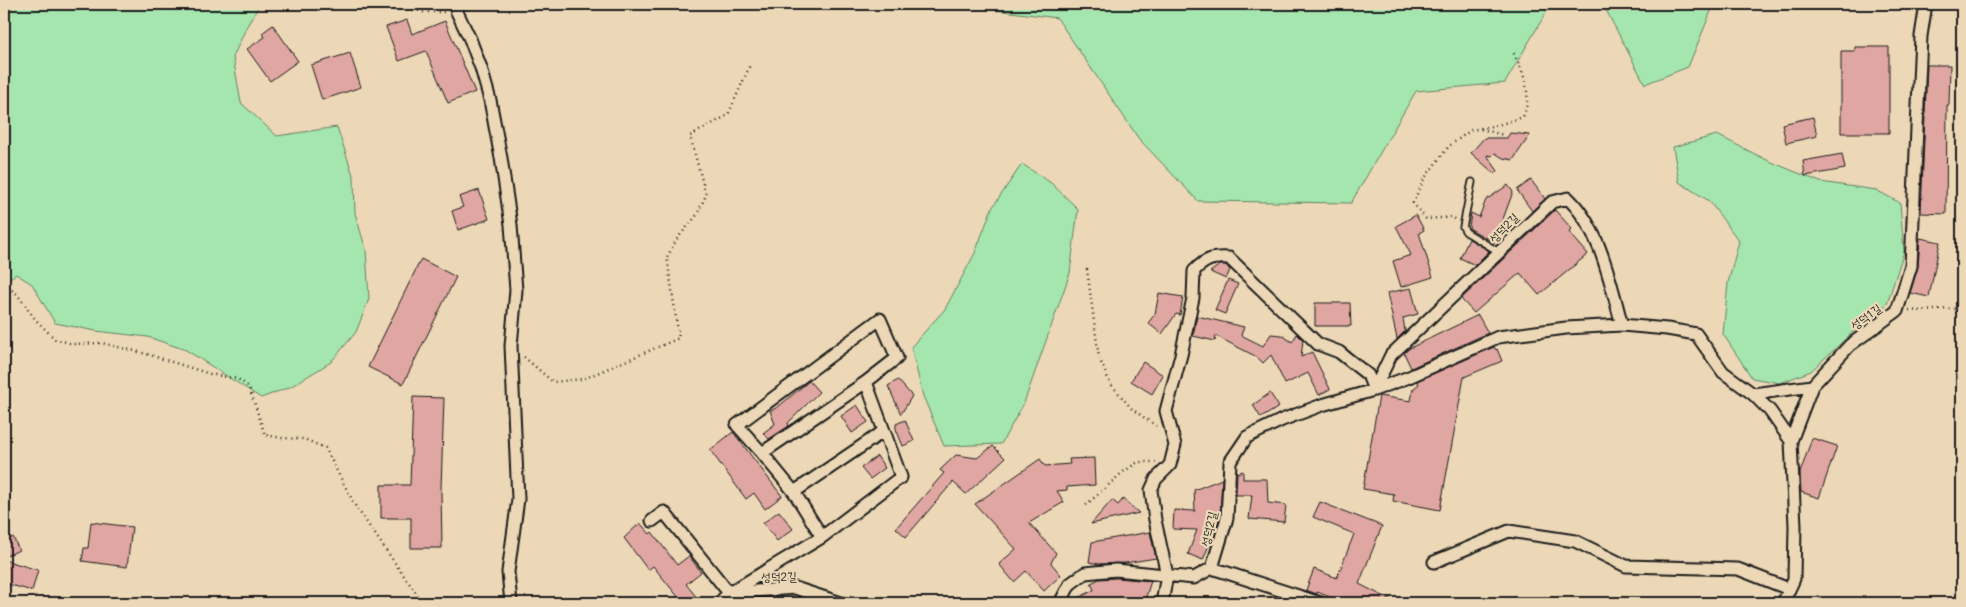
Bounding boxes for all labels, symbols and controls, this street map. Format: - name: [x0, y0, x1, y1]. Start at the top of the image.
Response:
- street label: 성덕2길: [1485, 209, 1522, 246]
- street label: 성덕1길: [1847, 299, 1884, 333]
- street label: 성덕2길: [1196, 509, 1220, 548]
- street label: 성덕2길: [761, 568, 797, 584]

